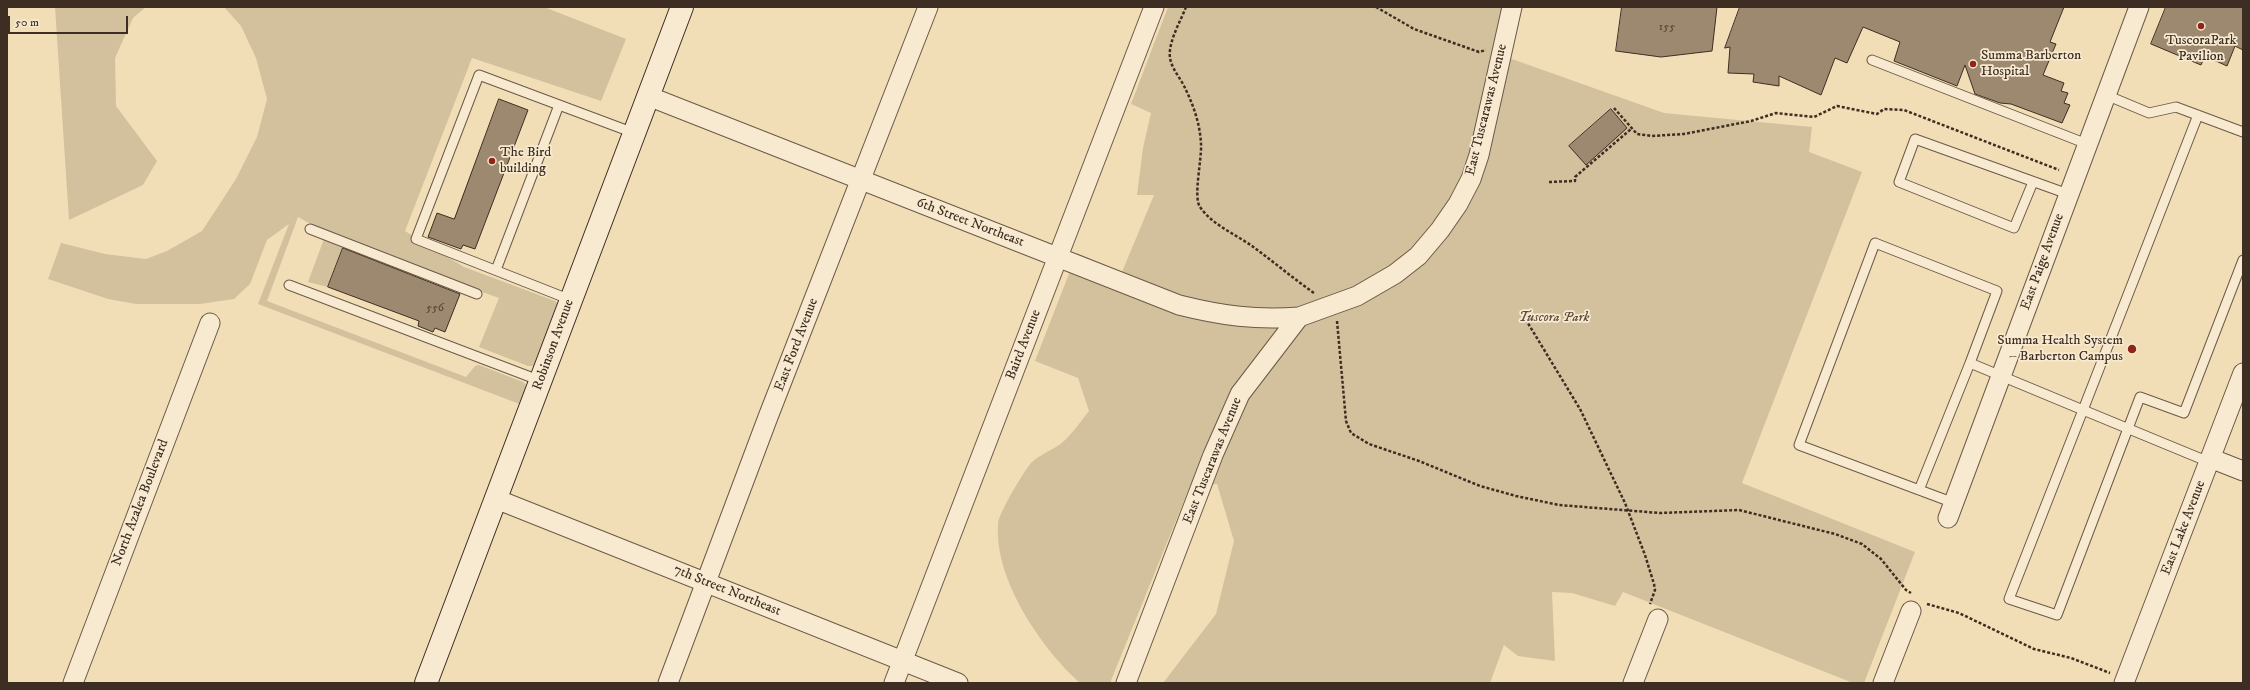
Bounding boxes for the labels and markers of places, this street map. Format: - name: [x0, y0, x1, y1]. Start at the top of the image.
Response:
- marker: TuscoraPark Pavilion: [2196, 21, 2206, 31]
- place label: TuscoraPark Pavilion: [2165, 33, 2237, 66]
- place label: Summa Barberton Hospital: [1981, 48, 2081, 80]
- marker: Summa Barberton Hospital: [1968, 59, 1978, 69]
- place label: The Bird building: [500, 145, 551, 178]
- marker: The Bird building: [487, 156, 497, 166]
- place label: Summa Health System – Barberton Campus: [1997, 333, 2123, 366]
- marker: Summa Health System – Barberton Campus: [2126, 343, 2138, 355]

